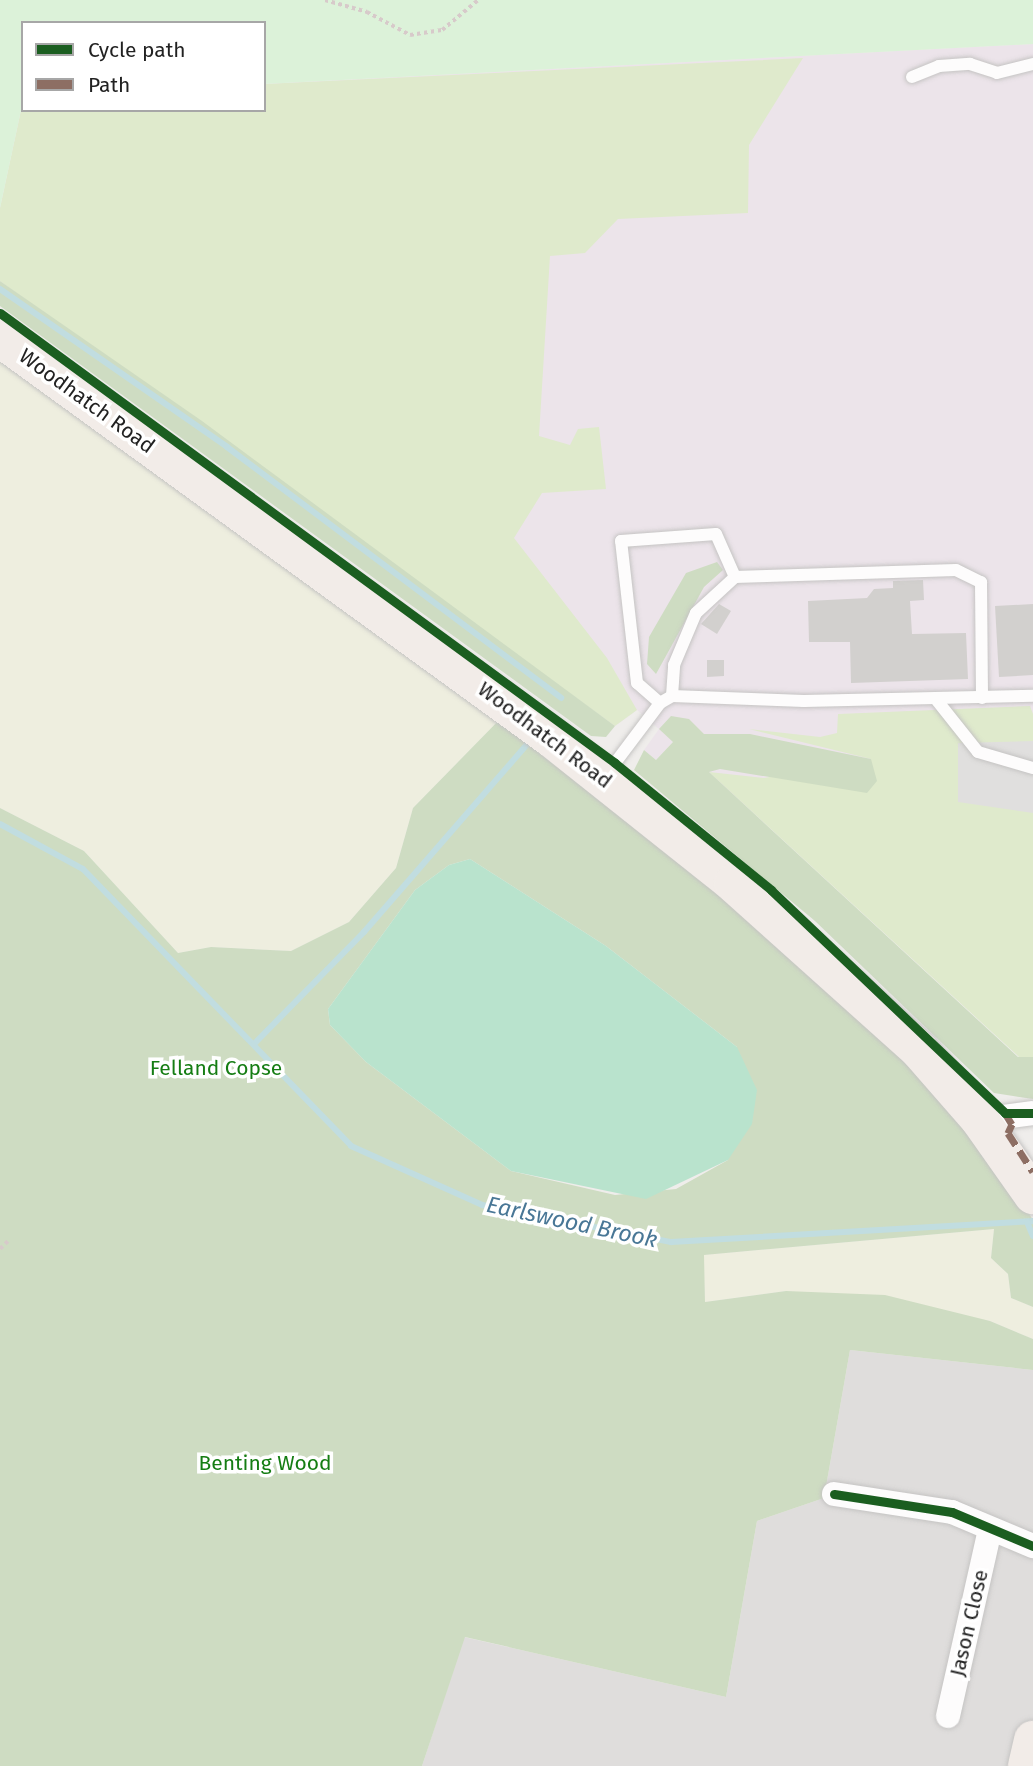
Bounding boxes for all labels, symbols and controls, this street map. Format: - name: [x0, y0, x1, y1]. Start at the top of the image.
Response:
- legend: [21, 21, 266, 112]
- text: Cycle path: [88, 37, 186, 63]
- text: Path: [88, 72, 130, 98]
- street label: Woodhatch Road: [14, 343, 160, 459]
- street label: Woodhatch Road: [473, 676, 617, 794]
- park label: Felland Copse: [150, 1055, 282, 1081]
- water label: Earlswood Brook: [484, 1190, 660, 1254]
- park label: Benting Wood: [198, 1450, 332, 1476]
- street label: Jason Close: [944, 1567, 994, 1679]

